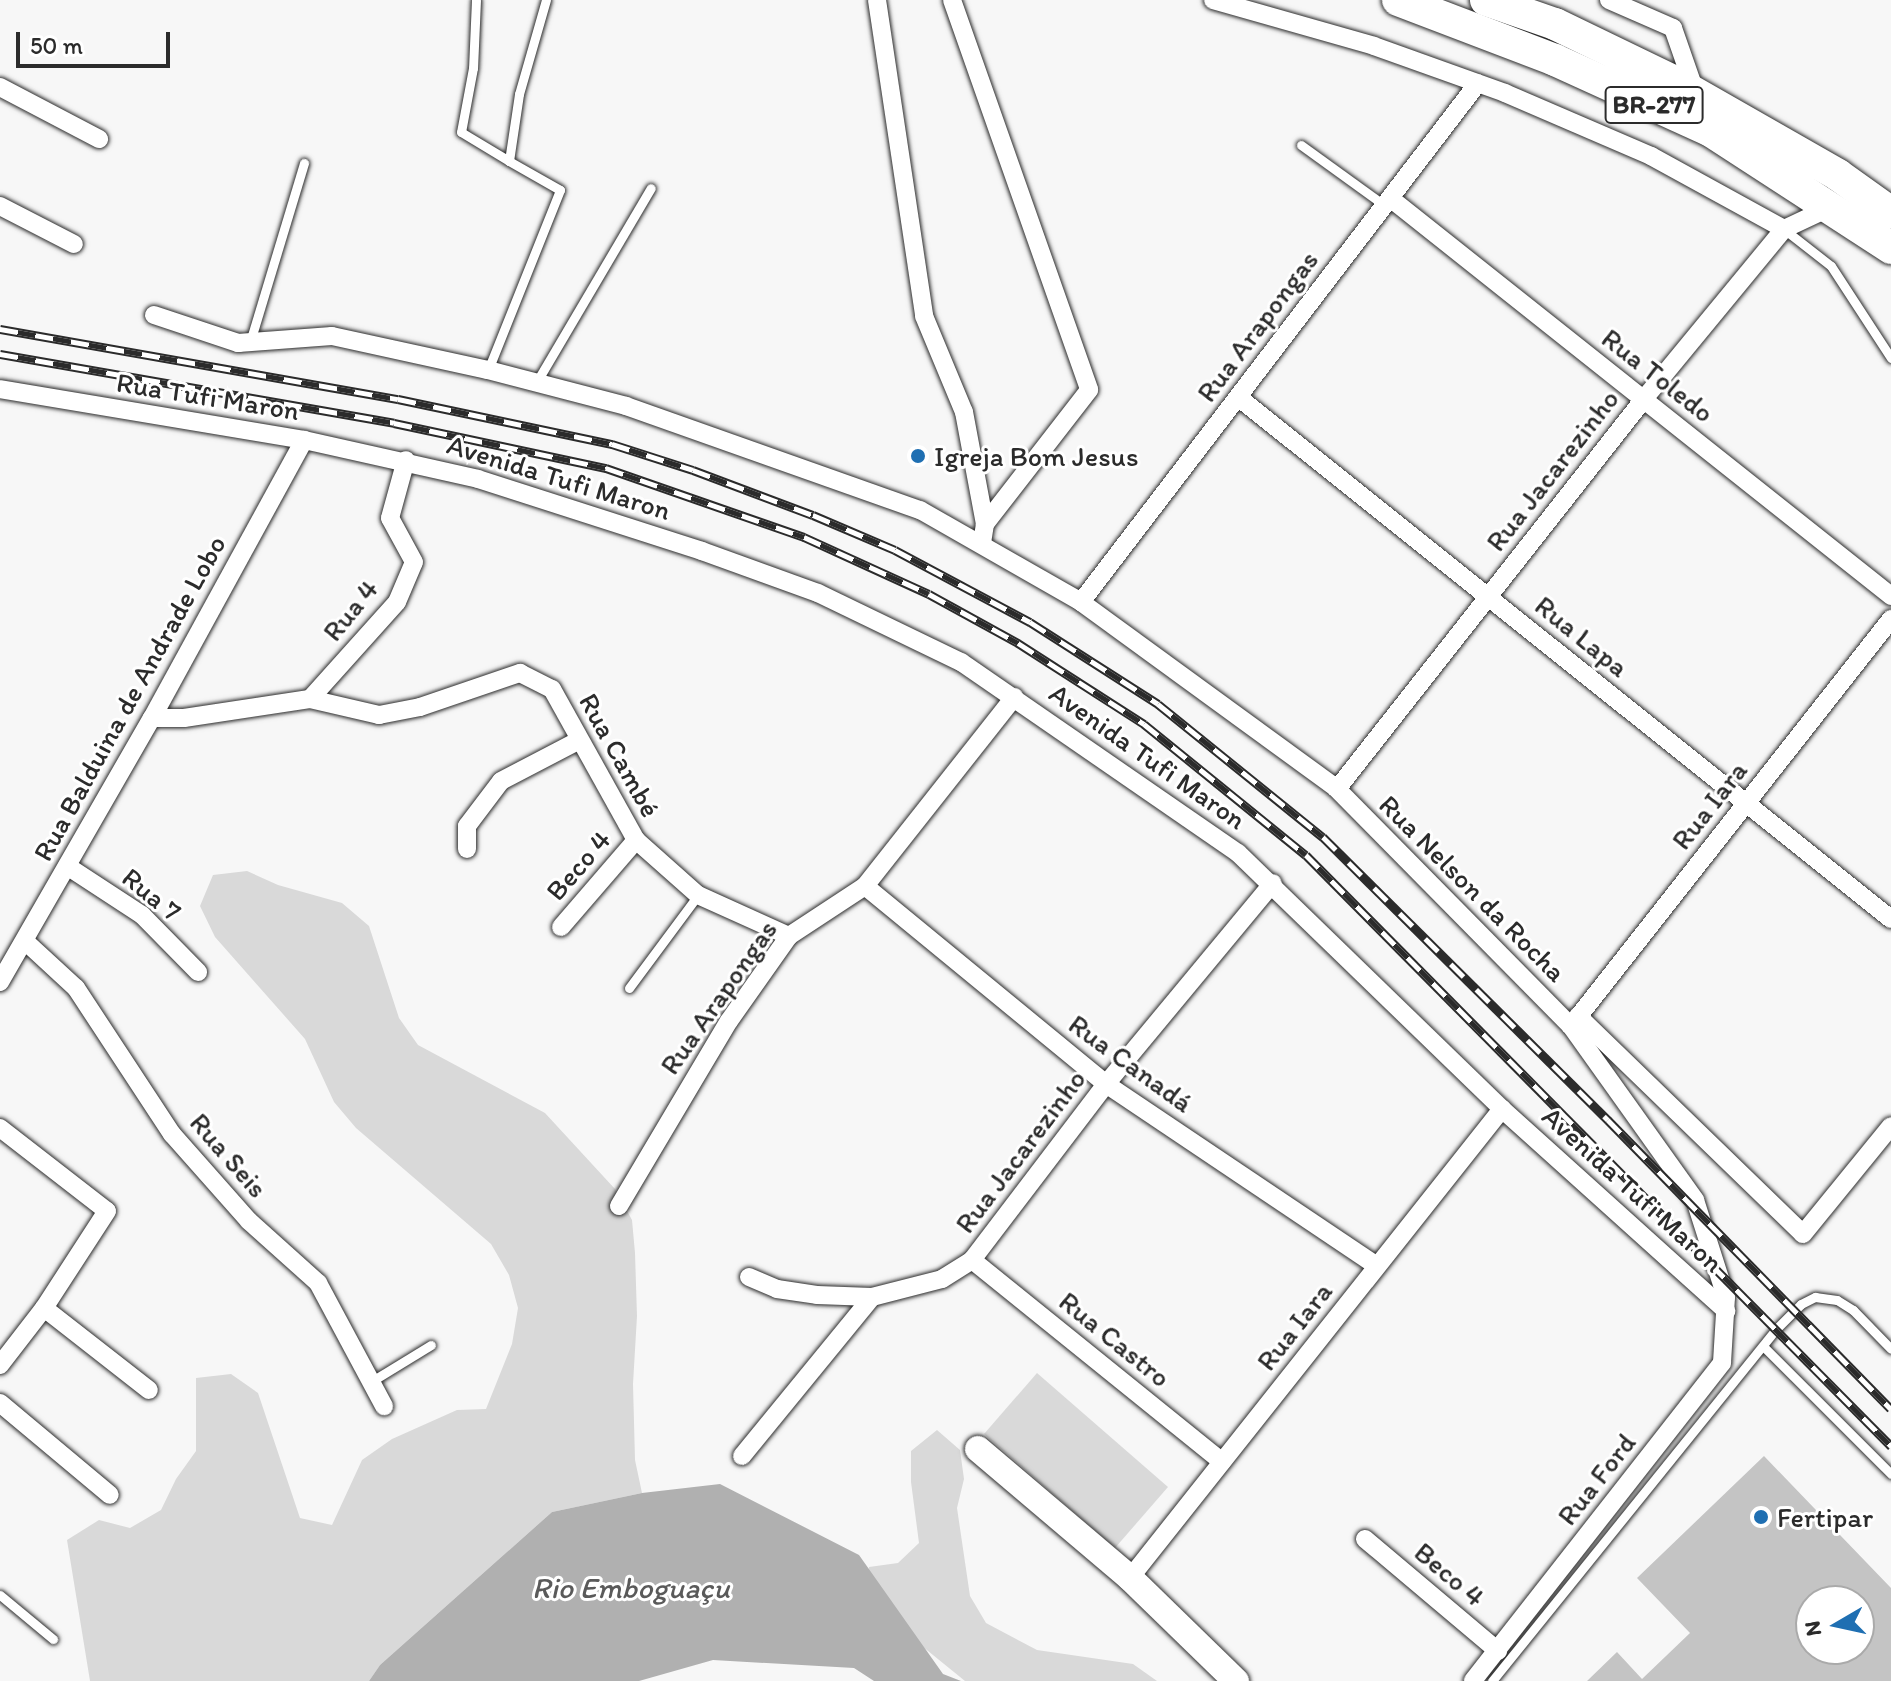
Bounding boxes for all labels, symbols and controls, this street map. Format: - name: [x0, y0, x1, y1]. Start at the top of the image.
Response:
- scale bar: [20, 16, 174, 66]
- text: 50 m: [30, 31, 83, 60]
- road number: BR-277: [1604, 83, 1704, 127]
- street label: Rua Arapongas: [1189, 243, 1325, 409]
- street label: Rua Toledo: [1596, 322, 1720, 428]
- street label: Rua Tufi Maron: [115, 365, 301, 427]
- street label: Rua Jacarezinho: [1479, 383, 1625, 557]
- street label: Avenida Tufi Maron: [443, 427, 675, 527]
- place label: Igreja Bom Jesus: [934, 439, 1139, 473]
- marker: Igreja Bom Jesus: [909, 447, 927, 465]
- street label: Rua Balduina de Andrade Lobo: [25, 529, 233, 867]
- street label: Rua 4: [315, 572, 385, 648]
- street label: Rua Lapa: [1529, 588, 1635, 684]
- street label: Avenida Tufi Maron: [1043, 676, 1253, 836]
- street label: Rua Cambé: [572, 687, 668, 823]
- street label: Rua Iara: [1664, 754, 1754, 856]
- street label: Rua Nelson da Rocha: [1373, 788, 1573, 988]
- street label: Beco 4: [538, 823, 618, 907]
- street label: Rua 7: [116, 860, 188, 928]
- street label: Rua Arapongas: [652, 913, 784, 1081]
- street label: Rua Canadá: [1063, 1007, 1199, 1119]
- street label: Rua Jacarezinho: [948, 1063, 1092, 1239]
- street label: Avenida Tufi Maron: [1536, 1099, 1730, 1279]
- street label: Rua Seis: [183, 1106, 275, 1204]
- street label: Rua Iara: [1249, 1275, 1339, 1377]
- street label: Rua Castro: [1053, 1284, 1177, 1394]
- street label: Rua Ford: [1550, 1427, 1642, 1531]
- place label: Fertipar: [1777, 1500, 1873, 1534]
- marker: Fertipar: [1752, 1508, 1770, 1526]
- street label: Beco 4: [1408, 1535, 1492, 1613]
- water label: Rio Emboguaçu: [532, 1570, 730, 1606]
- north arrow: [1795, 1585, 1875, 1665]
- text: N: [1798, 1619, 1827, 1638]

